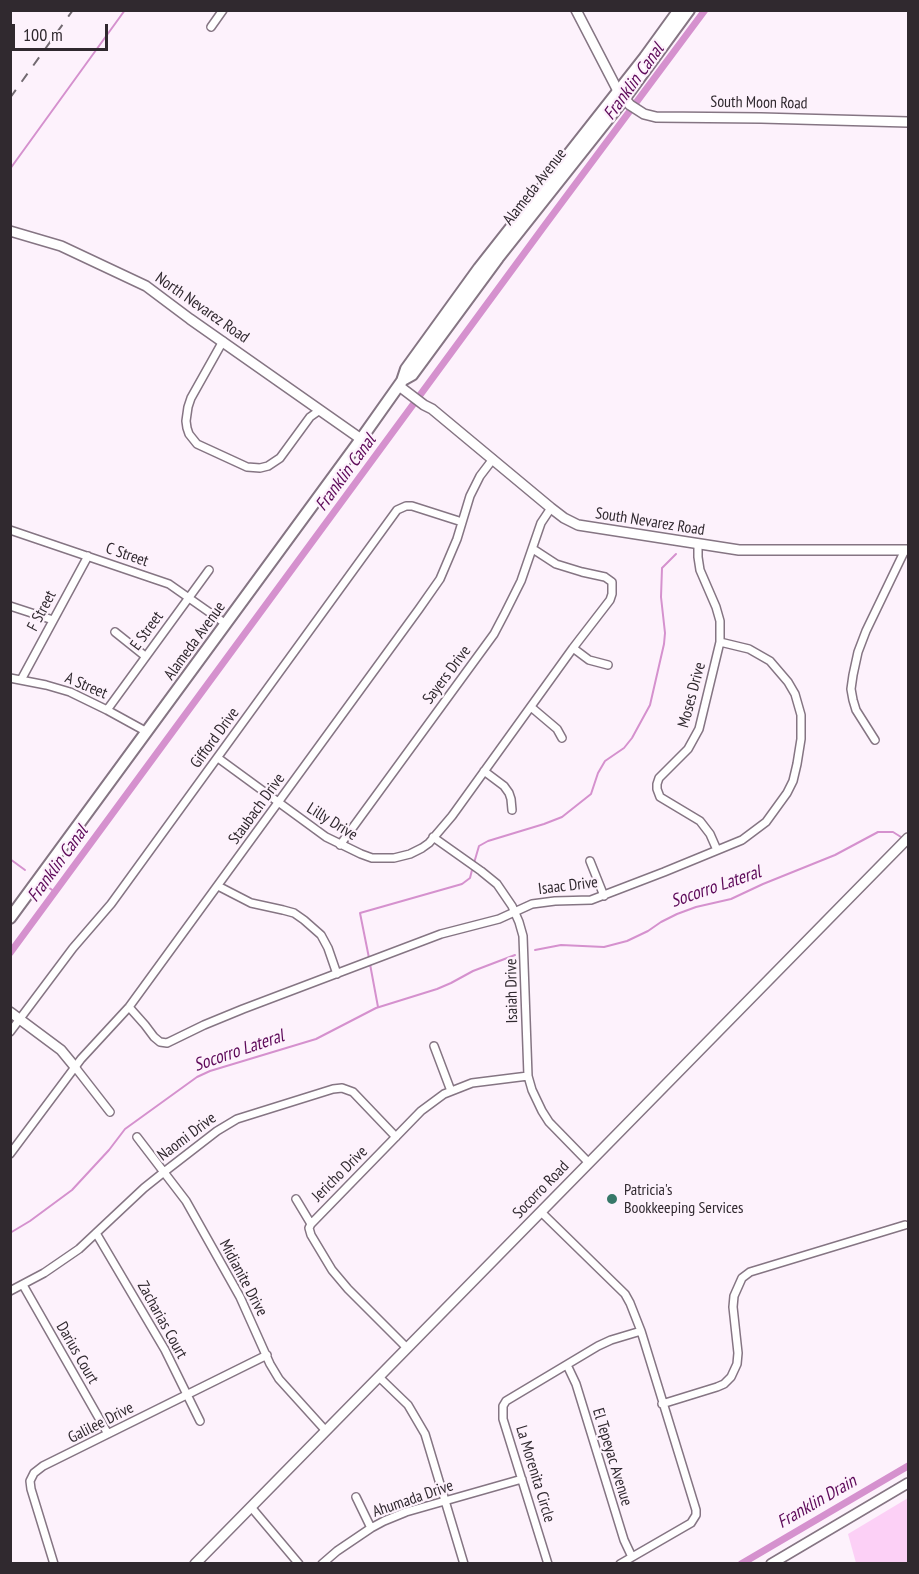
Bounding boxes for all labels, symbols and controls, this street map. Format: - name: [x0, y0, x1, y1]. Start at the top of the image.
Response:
- scale bar: [15, 12, 111, 50]
- text: 100 m: [23, 23, 63, 46]
- water label: Franklin Canal: [599, 40, 669, 124]
- street label: South Moon Road: [710, 93, 808, 113]
- street label: Alameda Avenue: [499, 145, 571, 229]
- street label: North Nevarez Road: [151, 269, 253, 347]
- water label: Franklin Canal: [311, 431, 381, 515]
- street label: South Nevarez Road: [594, 504, 706, 540]
- street label: C Street: [103, 539, 151, 571]
- street label: F Street: [23, 587, 61, 635]
- street label: Alameda Avenue: [160, 598, 230, 684]
- street label: E Street: [126, 608, 168, 654]
- street label: Sayers Drive: [419, 642, 475, 708]
- street label: Moses Drive: [674, 660, 710, 730]
- street label: A Street: [62, 669, 110, 703]
- street label: Gifford Drive: [187, 704, 243, 772]
- street label: Staubach Drive: [225, 770, 289, 848]
- street label: Lilly Drive: [303, 799, 361, 845]
- water label: Franklin Canal: [23, 822, 93, 906]
- water label: Socorro Lateral: [668, 862, 764, 912]
- street label: Isaac Drive: [537, 873, 599, 899]
- street label: Isaiah Drive: [502, 958, 522, 1024]
- water label: Socorro Lateral: [191, 1026, 287, 1076]
- street label: Naomi Drive: [154, 1109, 220, 1165]
- street label: Jericho Drive: [308, 1142, 372, 1206]
- street label: Socorro Road: [509, 1157, 573, 1223]
- place label: Patricia's Bookkeeping Services: [624, 1180, 743, 1218]
- marker: Patricia's Bookkeeping Services: [605, 1192, 619, 1206]
- street label: Midianite Drive: [215, 1236, 271, 1320]
- street label: Zacharias Court: [133, 1278, 191, 1362]
- street label: Darius Court: [52, 1319, 102, 1387]
- street label: Galilee Drive: [65, 1398, 137, 1448]
- street label: El Tepeyac Avenue: [588, 1406, 636, 1508]
- street label: La Morenita Circle: [511, 1423, 559, 1525]
- water label: Franklin Drain: [774, 1471, 860, 1533]
- street label: Ahumada Drive: [370, 1476, 456, 1522]

